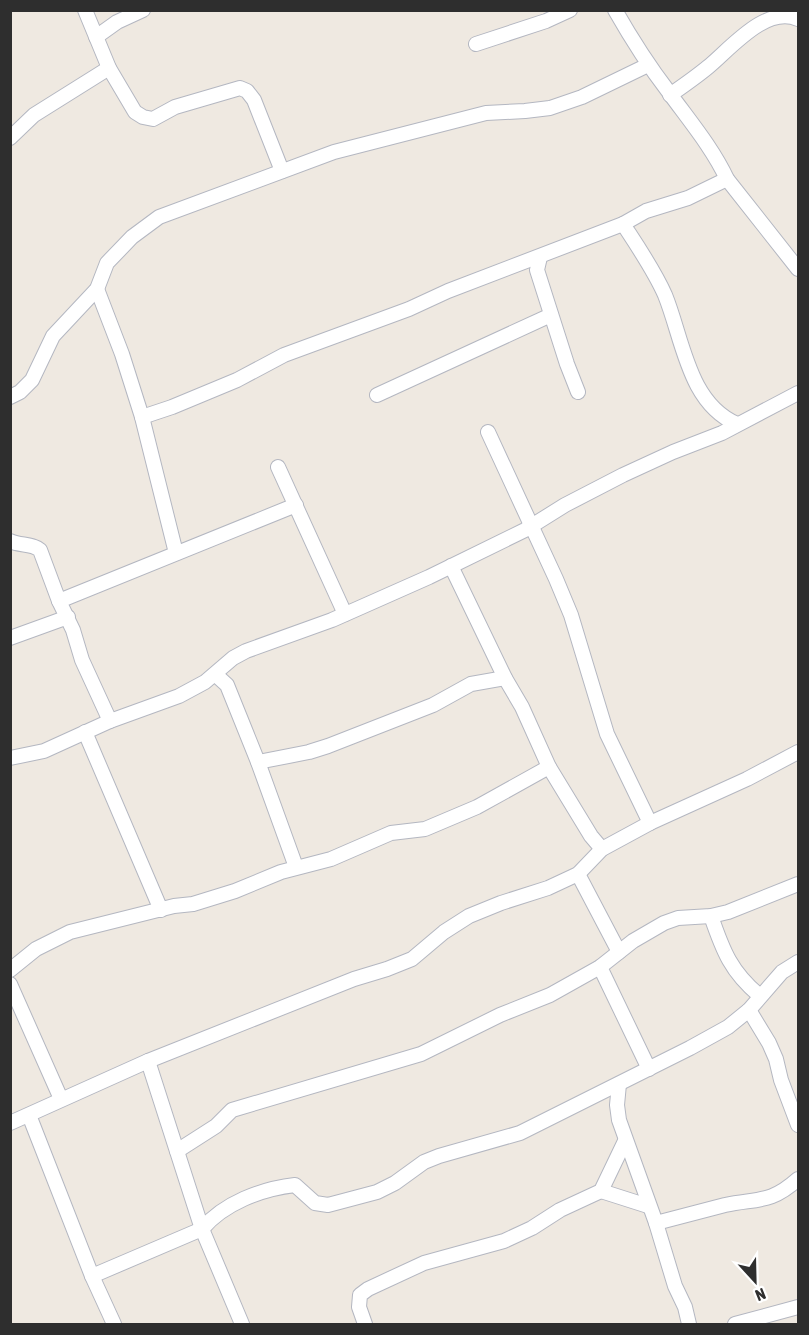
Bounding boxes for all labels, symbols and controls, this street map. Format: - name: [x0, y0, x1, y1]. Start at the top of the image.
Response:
- north arrow: [725, 1251, 785, 1311]
- text: N: [753, 1285, 768, 1305]

